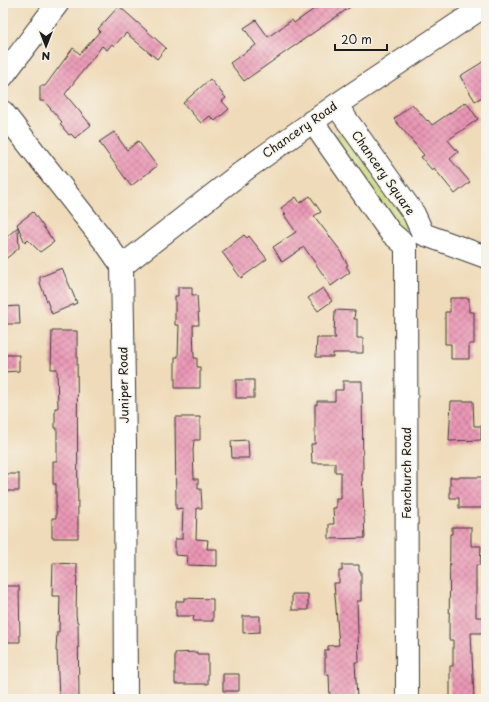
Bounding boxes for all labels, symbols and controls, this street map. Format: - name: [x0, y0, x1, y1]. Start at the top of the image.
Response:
- north arrow: [26, 26, 66, 66]
- scale bar: [335, 26, 387, 52]
- text: 20 m: [341, 30, 372, 48]
- text: N: [41, 48, 50, 65]
- street label: Chancery Road: [258, 97, 341, 162]
- street label: Chancery Square: [348, 126, 420, 219]
- street label: Juniper Road: [113, 346, 133, 424]
- street label: Fenchurch Road: [397, 427, 415, 519]

